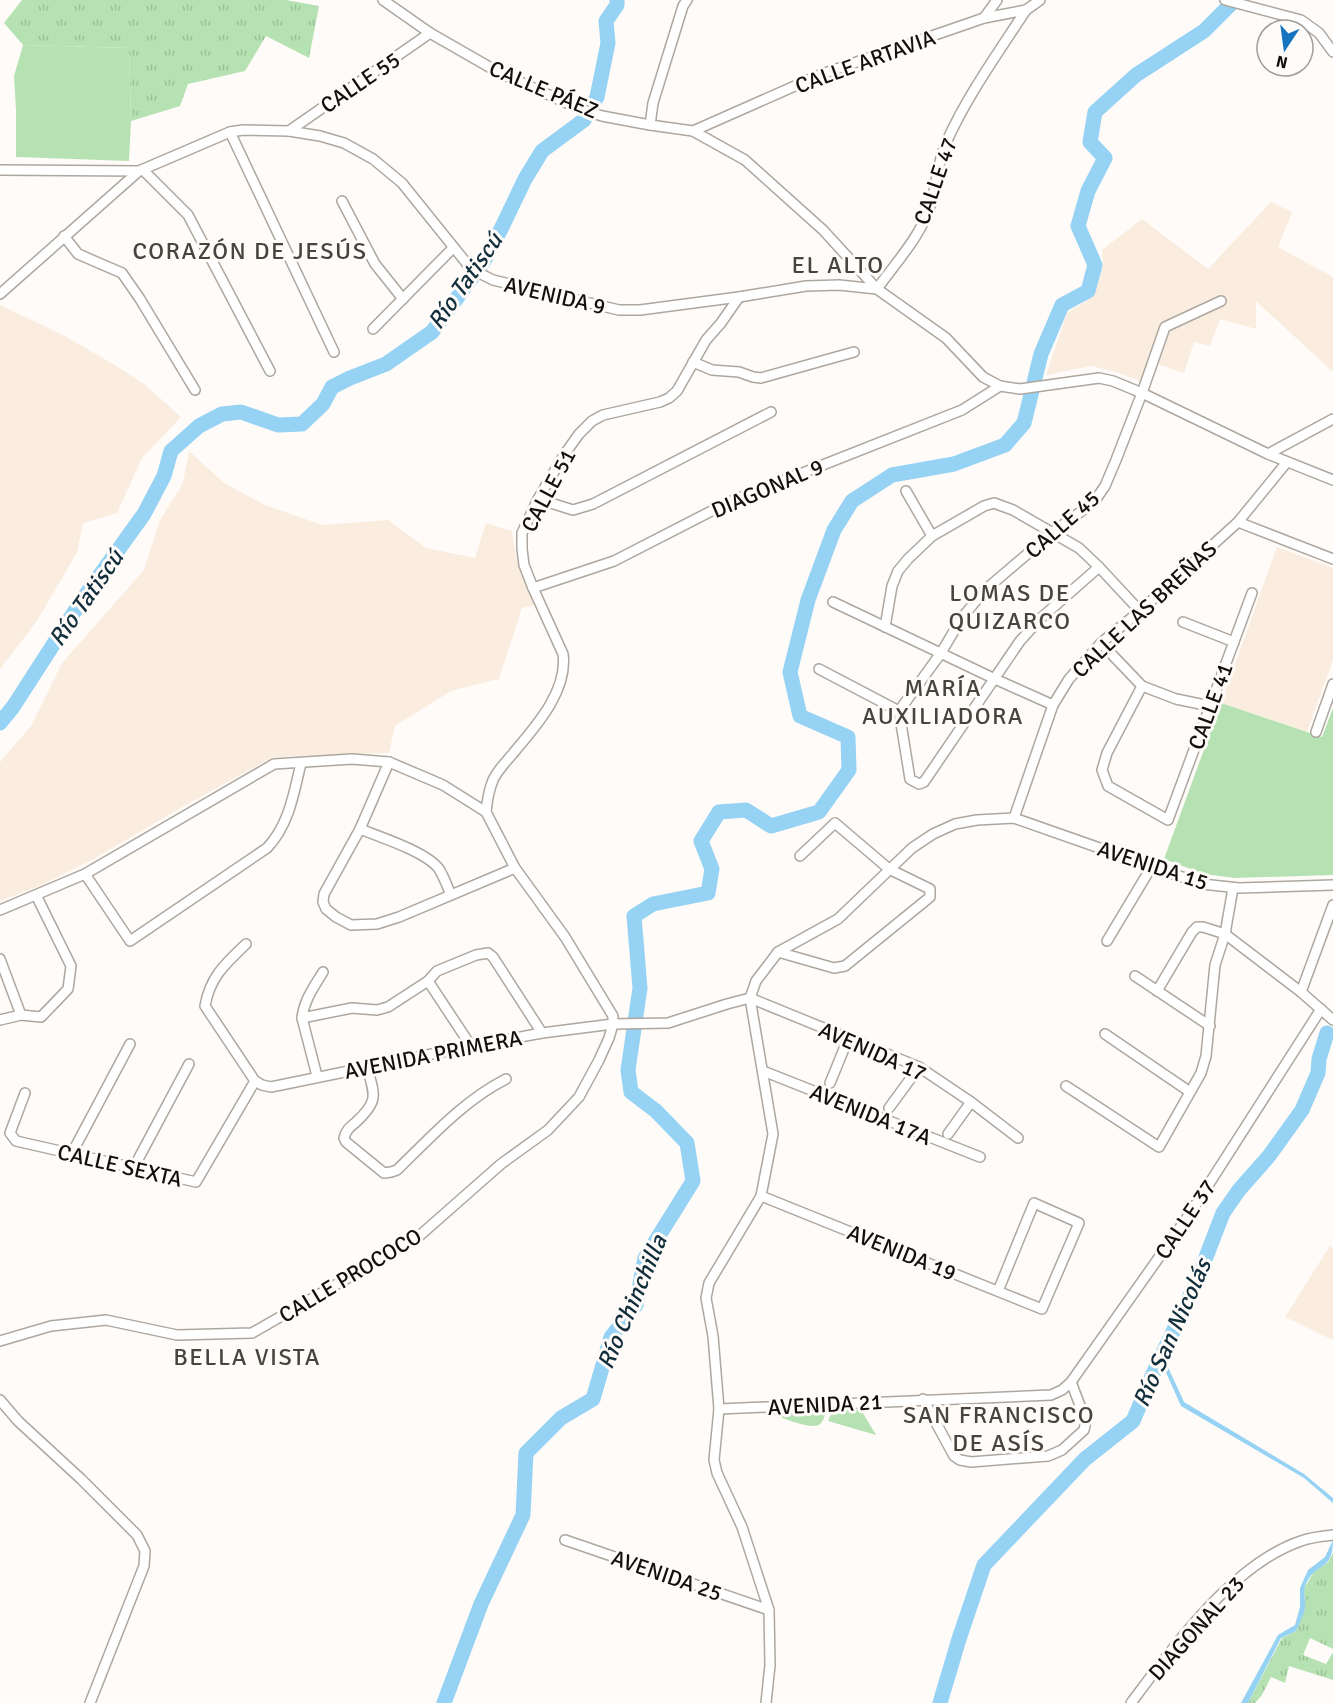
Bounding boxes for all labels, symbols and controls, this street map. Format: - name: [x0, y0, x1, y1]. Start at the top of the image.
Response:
- north arrow: [1255, 18, 1315, 78]
- street label: CALLE ARTAVIA: [791, 23, 939, 99]
- street label: CALLE 55: [315, 46, 405, 119]
- text: N: [1274, 51, 1290, 73]
- street label: CALLE PÁEZ: [485, 54, 602, 125]
- street label: CALLE 47: [908, 134, 963, 228]
- water label: Río Tatiscú: [421, 226, 510, 335]
- district label: CORAZÓN DE JESÚS: [132, 236, 368, 266]
- district label: EL ALTO: [791, 250, 885, 280]
- street label: AVENIDA 9: [502, 271, 608, 320]
- street label: CALLE 51: [515, 444, 582, 536]
- street label: DIAGONAL 9: [707, 453, 827, 524]
- street label: CALLE 45: [1019, 485, 1105, 564]
- street label: CALLE LAS BREÑAS: [1066, 535, 1222, 683]
- water label: Río Tatiscú: [42, 543, 131, 652]
- district label: LOMAS DE QUIZARCO: [948, 578, 1072, 636]
- street label: CALLE 41: [1182, 659, 1239, 753]
- district label: MARÍA AUXILIADORA: [862, 673, 1024, 731]
- street label: AVENIDA 15: [1094, 835, 1212, 896]
- street label: AVENIDA 17: [815, 1016, 931, 1087]
- street label: AVENIDA PRIMERA: [342, 1024, 525, 1085]
- street label: AVENIDA 17A: [806, 1078, 936, 1151]
- street label: CALLE SEXTA: [55, 1138, 185, 1193]
- street label: CALLE 37: [1149, 1174, 1222, 1264]
- street label: AVENIDA 19: [844, 1218, 960, 1286]
- street label: CALLE PROCOCO: [274, 1222, 426, 1329]
- water label: Río Chinchilla: [590, 1230, 674, 1374]
- water label: Río San Nicolás: [1126, 1252, 1219, 1412]
- district label: BELLA VISTA: [173, 1342, 321, 1372]
- street label: AVENIDA 21: [767, 1388, 883, 1421]
- district label: SAN FRANCISCO DE ASÍS: [903, 1400, 1095, 1458]
- street label: AVENIDA 25: [608, 1544, 726, 1607]
- street label: DIAGONAL 23: [1143, 1571, 1250, 1686]

